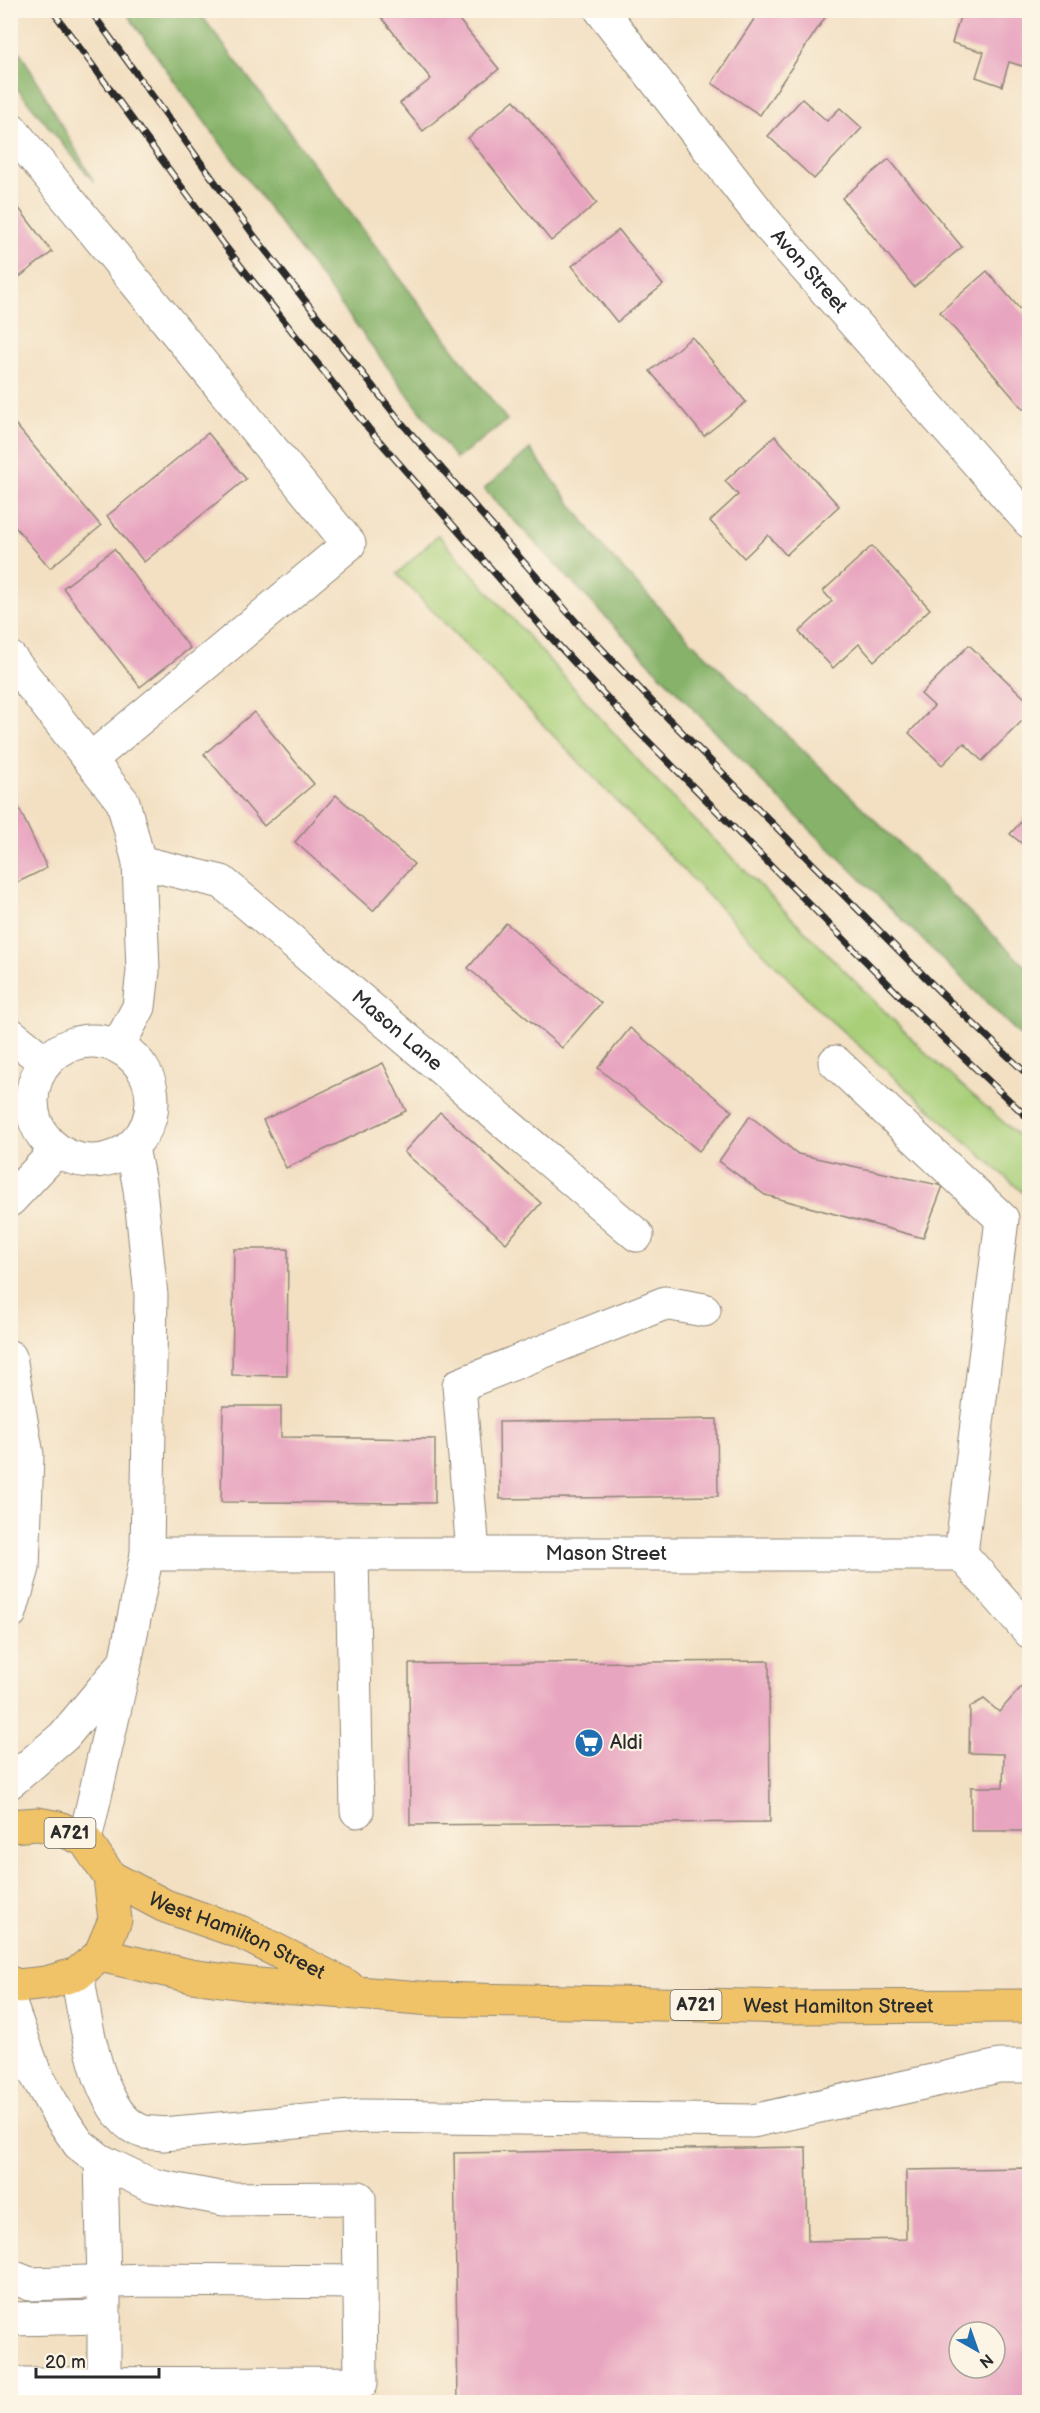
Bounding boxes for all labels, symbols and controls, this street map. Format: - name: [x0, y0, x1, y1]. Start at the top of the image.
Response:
- street label: Avon Street: [766, 224, 852, 318]
- street label: Mason Lane: [346, 985, 447, 1076]
- street label: Mason Street: [545, 1542, 667, 1566]
- supermarket icon: Aldi: [573, 1727, 605, 1759]
- place label: Aldi: [610, 1731, 643, 1755]
- road number: A721: [44, 1818, 96, 1848]
- street label: West Hamilton Street: [144, 1887, 329, 1985]
- road number: A721: [670, 1990, 722, 2020]
- street label: West Hamilton Street: [743, 1994, 934, 2019]
- north arrow: [947, 2320, 1007, 2380]
- scale bar: [36, 2341, 159, 2379]
- text: N: [975, 2349, 996, 2371]
- text: 20 m: [45, 2352, 86, 2373]

